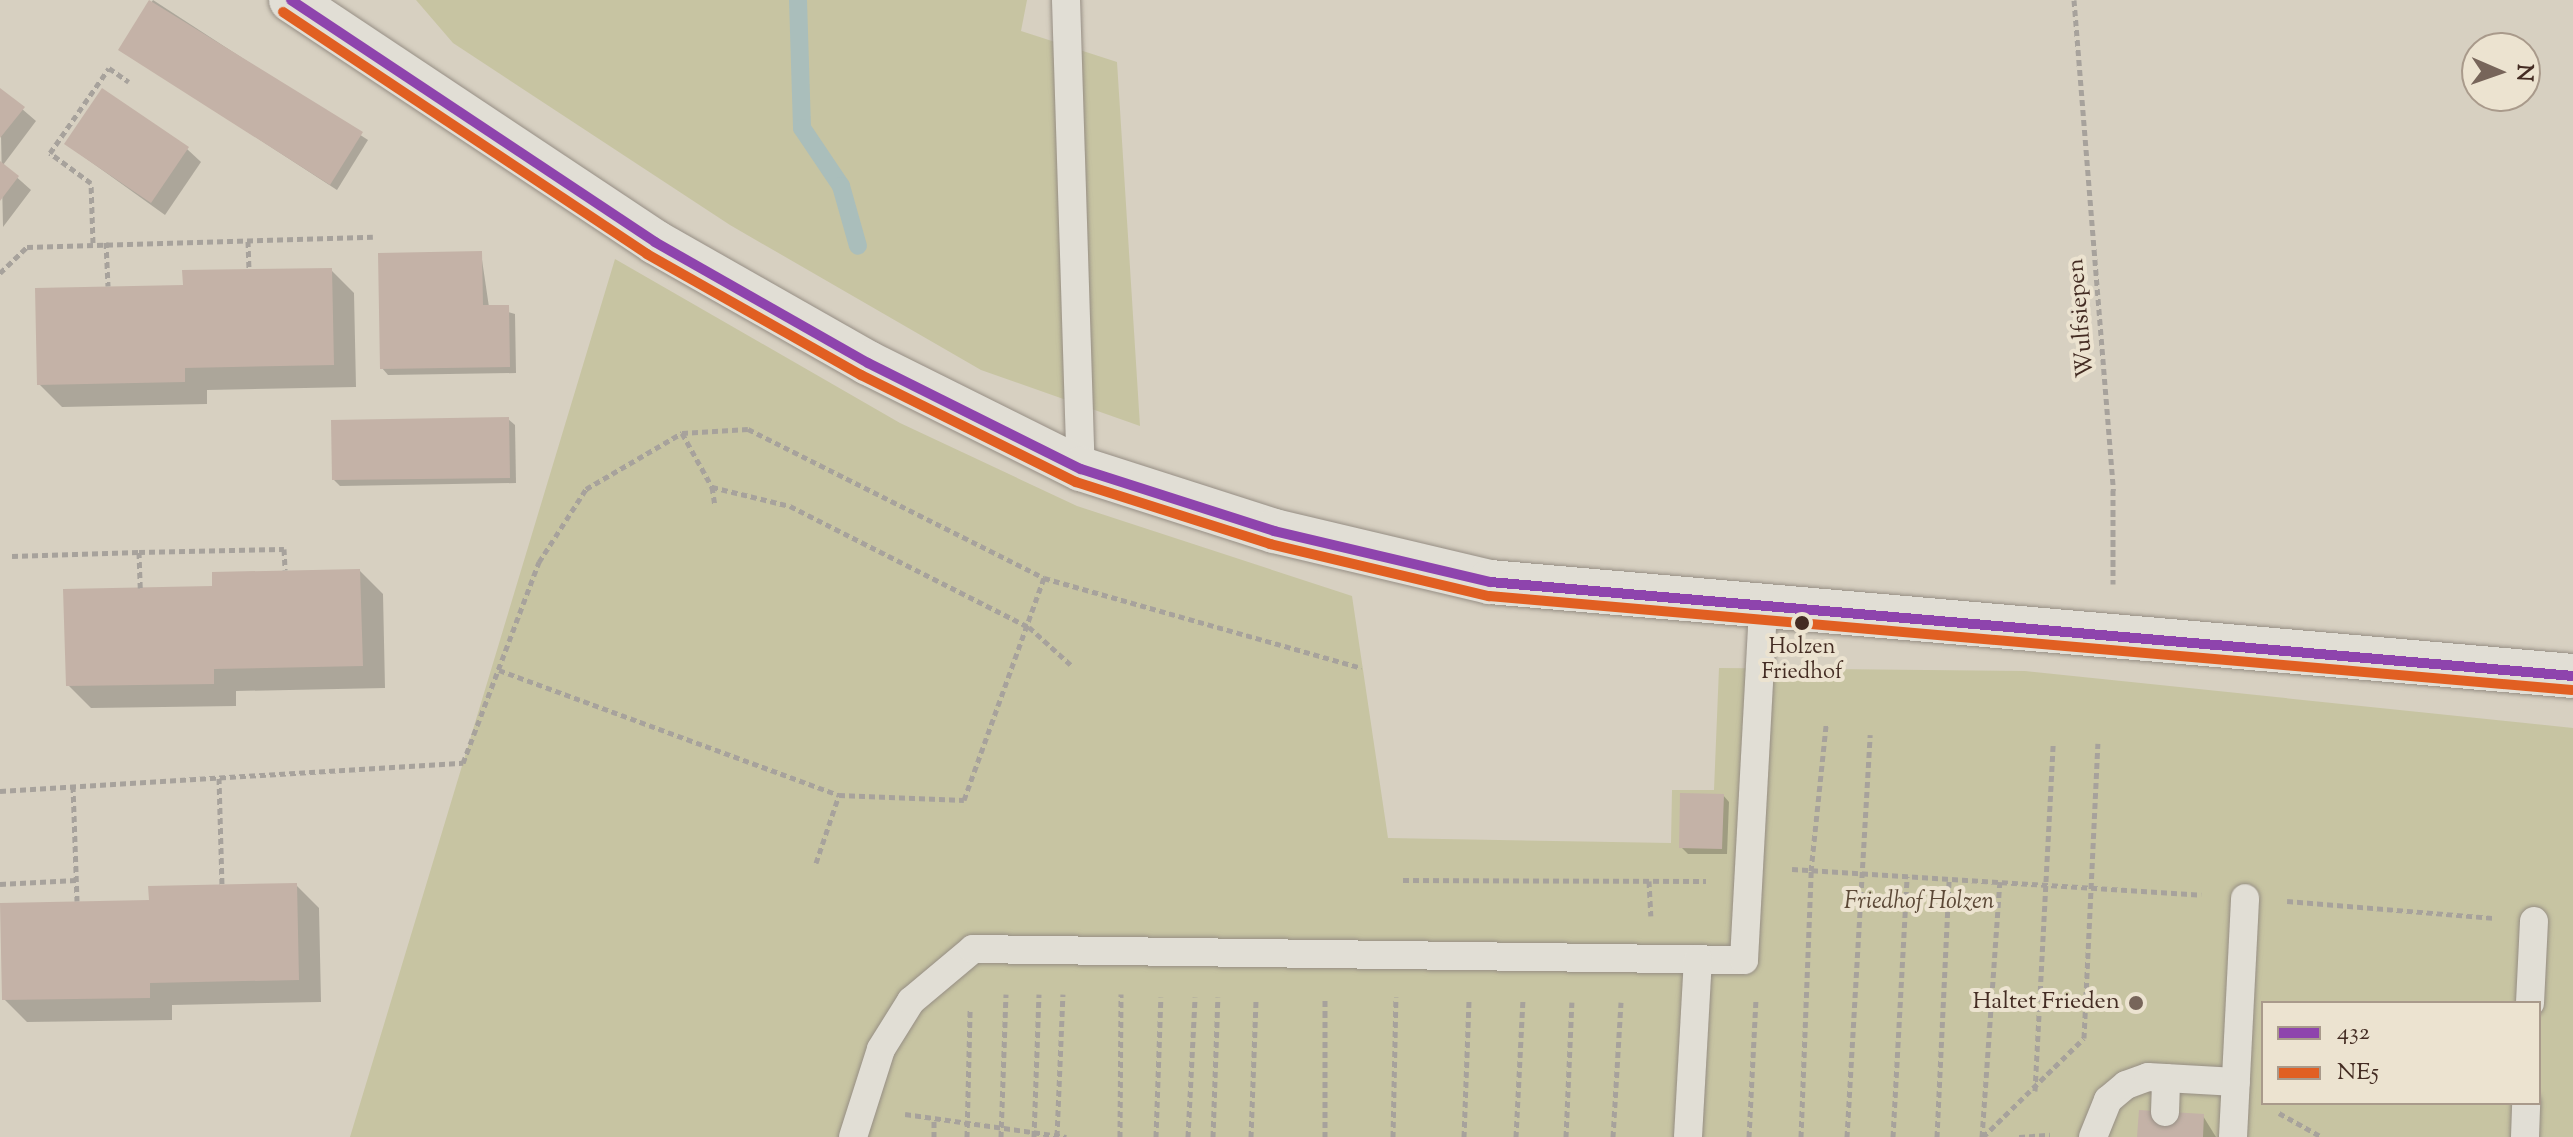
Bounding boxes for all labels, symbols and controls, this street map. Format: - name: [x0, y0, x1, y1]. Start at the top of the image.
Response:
- north arrow: [2461, 32, 2541, 112]
- text: N: [2507, 63, 2539, 82]
- street label: Wulfsiepen: [2062, 257, 2102, 379]
- marker: Holzen Friedhof: [1794, 615, 1810, 631]
- place label: Holzen Friedhof: [1761, 635, 1843, 686]
- park label: Friedhof Holzen: [1844, 889, 1994, 917]
- place label: Haltet Frieden: [1972, 989, 2120, 1017]
- marker: Haltet Frieden: [2127, 994, 2145, 1012]
- legend: [2261, 1001, 2541, 1105]
- text: 432: [2337, 1016, 2370, 1050]
- text: NE5: [2337, 1056, 2379, 1090]

